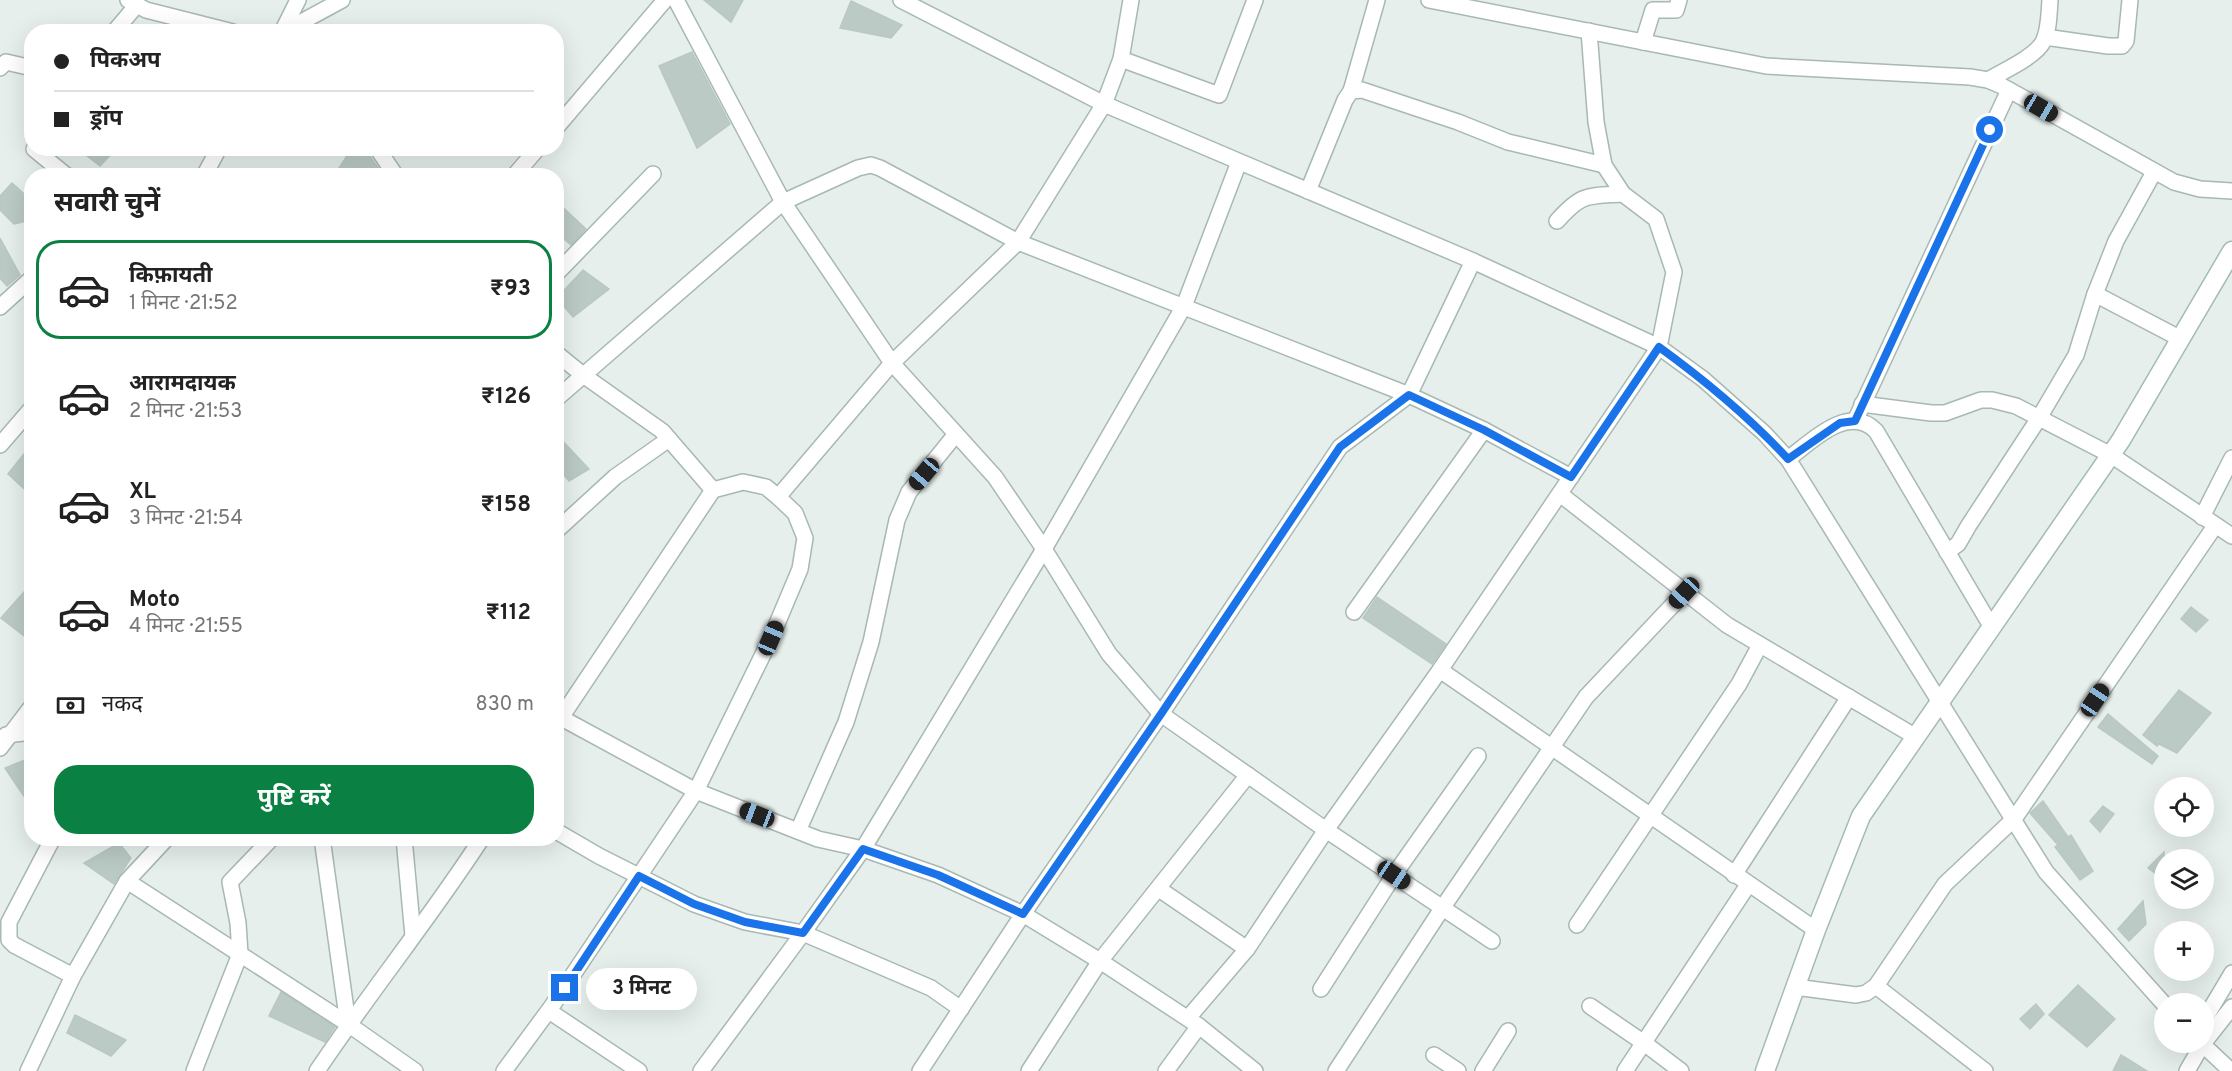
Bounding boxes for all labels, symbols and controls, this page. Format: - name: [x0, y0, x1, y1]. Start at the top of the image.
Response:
- text: पिकअप: [90, 48, 161, 75]
- car: [2021, 91, 2061, 125]
- text: ड्रॉप: [90, 106, 123, 133]
- route start: [1976, 116, 2003, 143]
- text: सवारी चुनें: [54, 187, 160, 221]
- icon: car: [57, 263, 111, 317]
- text: किफ़ायती: [129, 263, 213, 290]
- text: ₹93: [490, 276, 531, 303]
- text: 1 मिनट · 21:52: [129, 291, 238, 317]
- icon: car: [57, 371, 111, 425]
- text: आरामदायक: [129, 371, 236, 398]
- text: ₹126: [481, 384, 531, 411]
- text: 2 मिनट · 21:53: [129, 399, 242, 425]
- car: [906, 454, 942, 494]
- icon: car: [57, 479, 111, 533]
- text: XL: [129, 479, 156, 506]
- text: ₹158: [480, 492, 531, 519]
- text: 3 मिनट · 21:54: [129, 506, 243, 532]
- car: [1665, 574, 1703, 612]
- icon: car: [57, 587, 111, 641]
- text: Moto: [129, 587, 180, 614]
- text: ₹112: [485, 600, 531, 627]
- text: 4 मिनट · 21:55: [129, 614, 243, 640]
- car: [756, 618, 786, 658]
- car: [2077, 680, 2113, 720]
- icon: cash: [54, 689, 87, 722]
- text: नकद: [102, 692, 143, 719]
- text: 830 m: [475, 692, 534, 718]
- button: पुष्टि करें: [54, 765, 534, 834]
- map controls: [2154, 777, 2214, 1053]
- button: locate: [2154, 777, 2214, 837]
- car: [737, 800, 777, 830]
- button: layers: [2154, 849, 2214, 909]
- car: [1374, 857, 1414, 893]
- button: +: [2154, 921, 2214, 981]
- callout: 3 मिनट: [586, 967, 697, 1009]
- route end: [551, 974, 578, 1001]
- text: 3 मिनट: [612, 976, 671, 1002]
- button: −: [2154, 993, 2214, 1053]

